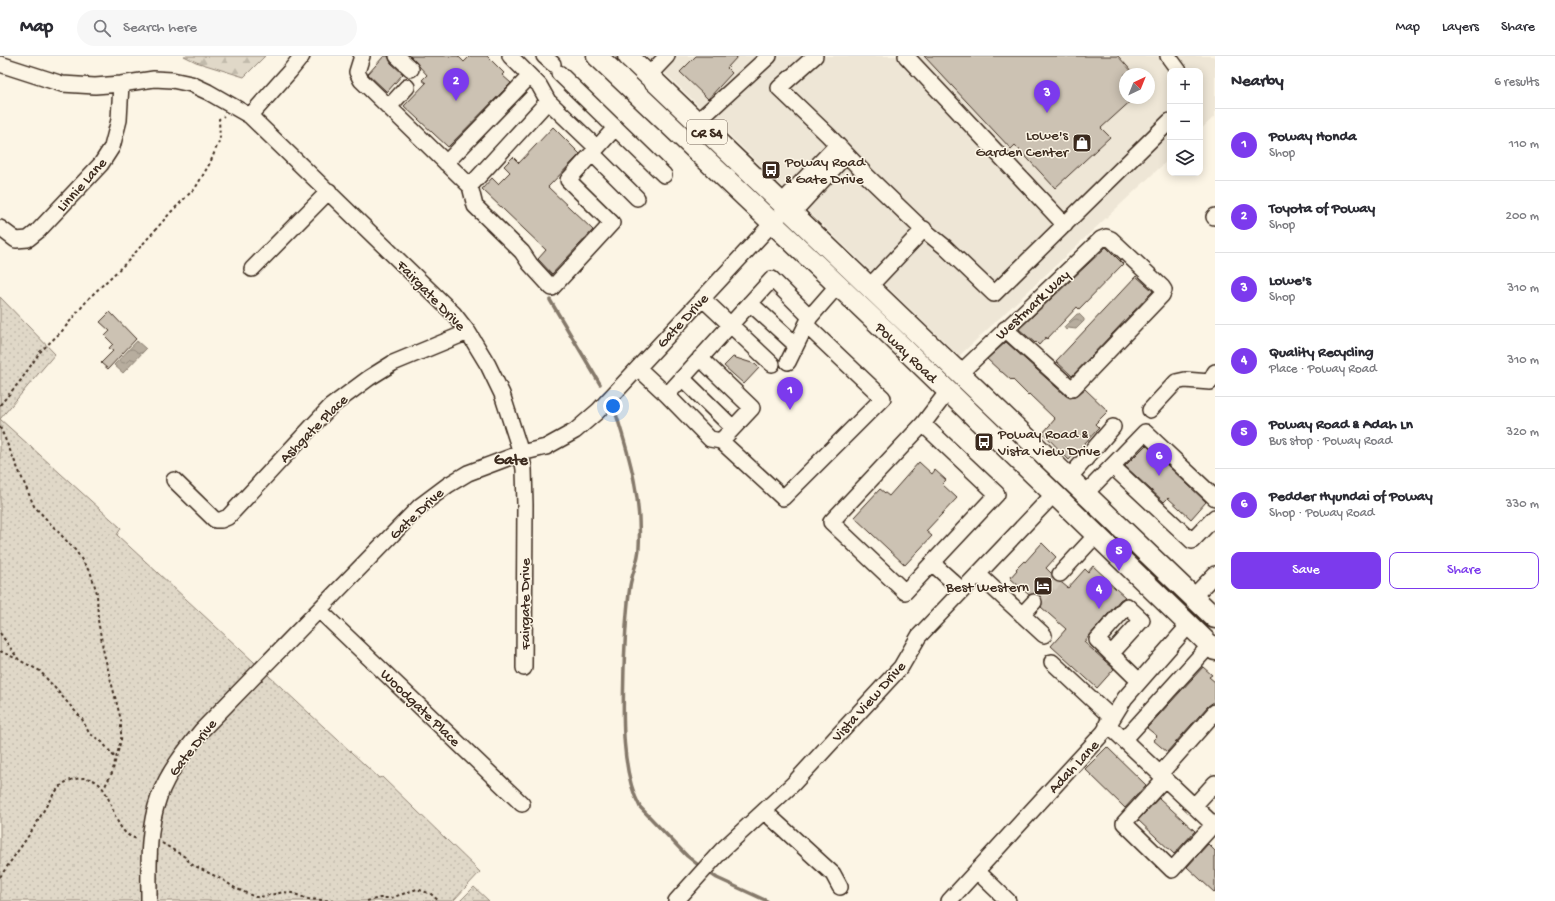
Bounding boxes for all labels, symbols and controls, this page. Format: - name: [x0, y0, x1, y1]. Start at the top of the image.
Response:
- search box: [77, 10, 357, 46]
- text: Map: [20, 16, 53, 39]
- icon: search: [91, 17, 113, 39]
- text: Search here: [123, 19, 197, 37]
- text: Map: [1396, 19, 1420, 36]
- text: Layers: [1442, 19, 1479, 36]
- text: Share: [1501, 19, 1535, 36]
- pin: 2: [443, 68, 469, 101]
- north arrow: [1119, 68, 1155, 104]
- map controls: [1167, 68, 1203, 176]
- button: +: [1167, 68, 1203, 104]
- text: Nearby: [1231, 72, 1284, 92]
- text: 6 results: [1494, 75, 1539, 90]
- pin: 3: [1034, 80, 1060, 113]
- button: −: [1167, 104, 1203, 140]
- road number: CR S4: [687, 120, 727, 144]
- place label: Lowe's Garden Center: [976, 127, 1070, 162]
- text: Poway Honda: [1269, 128, 1357, 146]
- shop icon: Lowe's Garden Center: [1071, 132, 1093, 154]
- text: 1: [1241, 137, 1247, 152]
- text: 110 m: [1509, 137, 1539, 152]
- button: layers: [1167, 140, 1203, 176]
- text: Shop: [1269, 146, 1295, 161]
- place label: Poway Road & Gate Drive: [784, 154, 866, 189]
- street label: Linnie Lane: [54, 155, 112, 216]
- bus stop icon: Poway Road & Gate Drive: [760, 159, 782, 181]
- text: Toyota of Poway: [1269, 200, 1375, 218]
- text: 2: [1241, 209, 1247, 224]
- text: 200 m: [1506, 209, 1539, 224]
- text: Shop: [1269, 218, 1295, 233]
- street label: Fairgate Drive: [392, 256, 469, 336]
- street label: Westmark Way: [992, 266, 1075, 344]
- text: Lowe's: [1269, 272, 1311, 290]
- text: 3: [1241, 281, 1247, 296]
- text: 310 m: [1507, 281, 1539, 296]
- street label: Gate Drive: [654, 290, 713, 352]
- text: Shop: [1269, 290, 1295, 305]
- street label: Poway Road: [870, 319, 941, 388]
- text: Quality Recycling: [1269, 344, 1373, 362]
- text: 4: [1241, 353, 1247, 368]
- text: 310 m: [1507, 353, 1539, 368]
- text: Place · Poway Road: [1269, 362, 1377, 377]
- pin: 1: [777, 377, 803, 410]
- street label: Ashgate Place: [276, 391, 353, 467]
- your location: [603, 396, 623, 416]
- text: Poway Road & Adah Ln: [1269, 416, 1413, 434]
- text: 5: [1241, 425, 1247, 440]
- text: 320 m: [1506, 425, 1539, 440]
- place label: Poway Road & Vista View Drive: [997, 426, 1101, 461]
- bus stop icon: Poway Road & Vista View Drive: [973, 431, 995, 453]
- text: Bus stop · Poway Road: [1269, 434, 1392, 449]
- pin: 6: [1146, 443, 1172, 476]
- district label: Gate: [494, 452, 529, 471]
- street label: Gate Drive: [386, 485, 449, 544]
- text: Pedder Hyundai of Poway: [1269, 488, 1433, 506]
- text: 6: [1241, 497, 1247, 512]
- text: 330 m: [1506, 497, 1539, 512]
- text: Shop · Poway Road: [1269, 506, 1374, 521]
- pin: 5: [1106, 538, 1132, 571]
- button: Save: [1231, 552, 1381, 589]
- button: Share: [1389, 552, 1539, 589]
- street label: Fairgate Drive: [517, 558, 535, 651]
- hotel icon: Best Western: [1032, 575, 1054, 597]
- pin: 4: [1086, 576, 1112, 609]
- place label: Best Western: [945, 579, 1029, 597]
- street label: Vista View Drive: [828, 658, 911, 747]
- street label: Woodgate Place: [376, 666, 464, 751]
- street label: Gate Drive: [166, 716, 222, 781]
- street label: Adah Lane: [1045, 737, 1104, 798]

